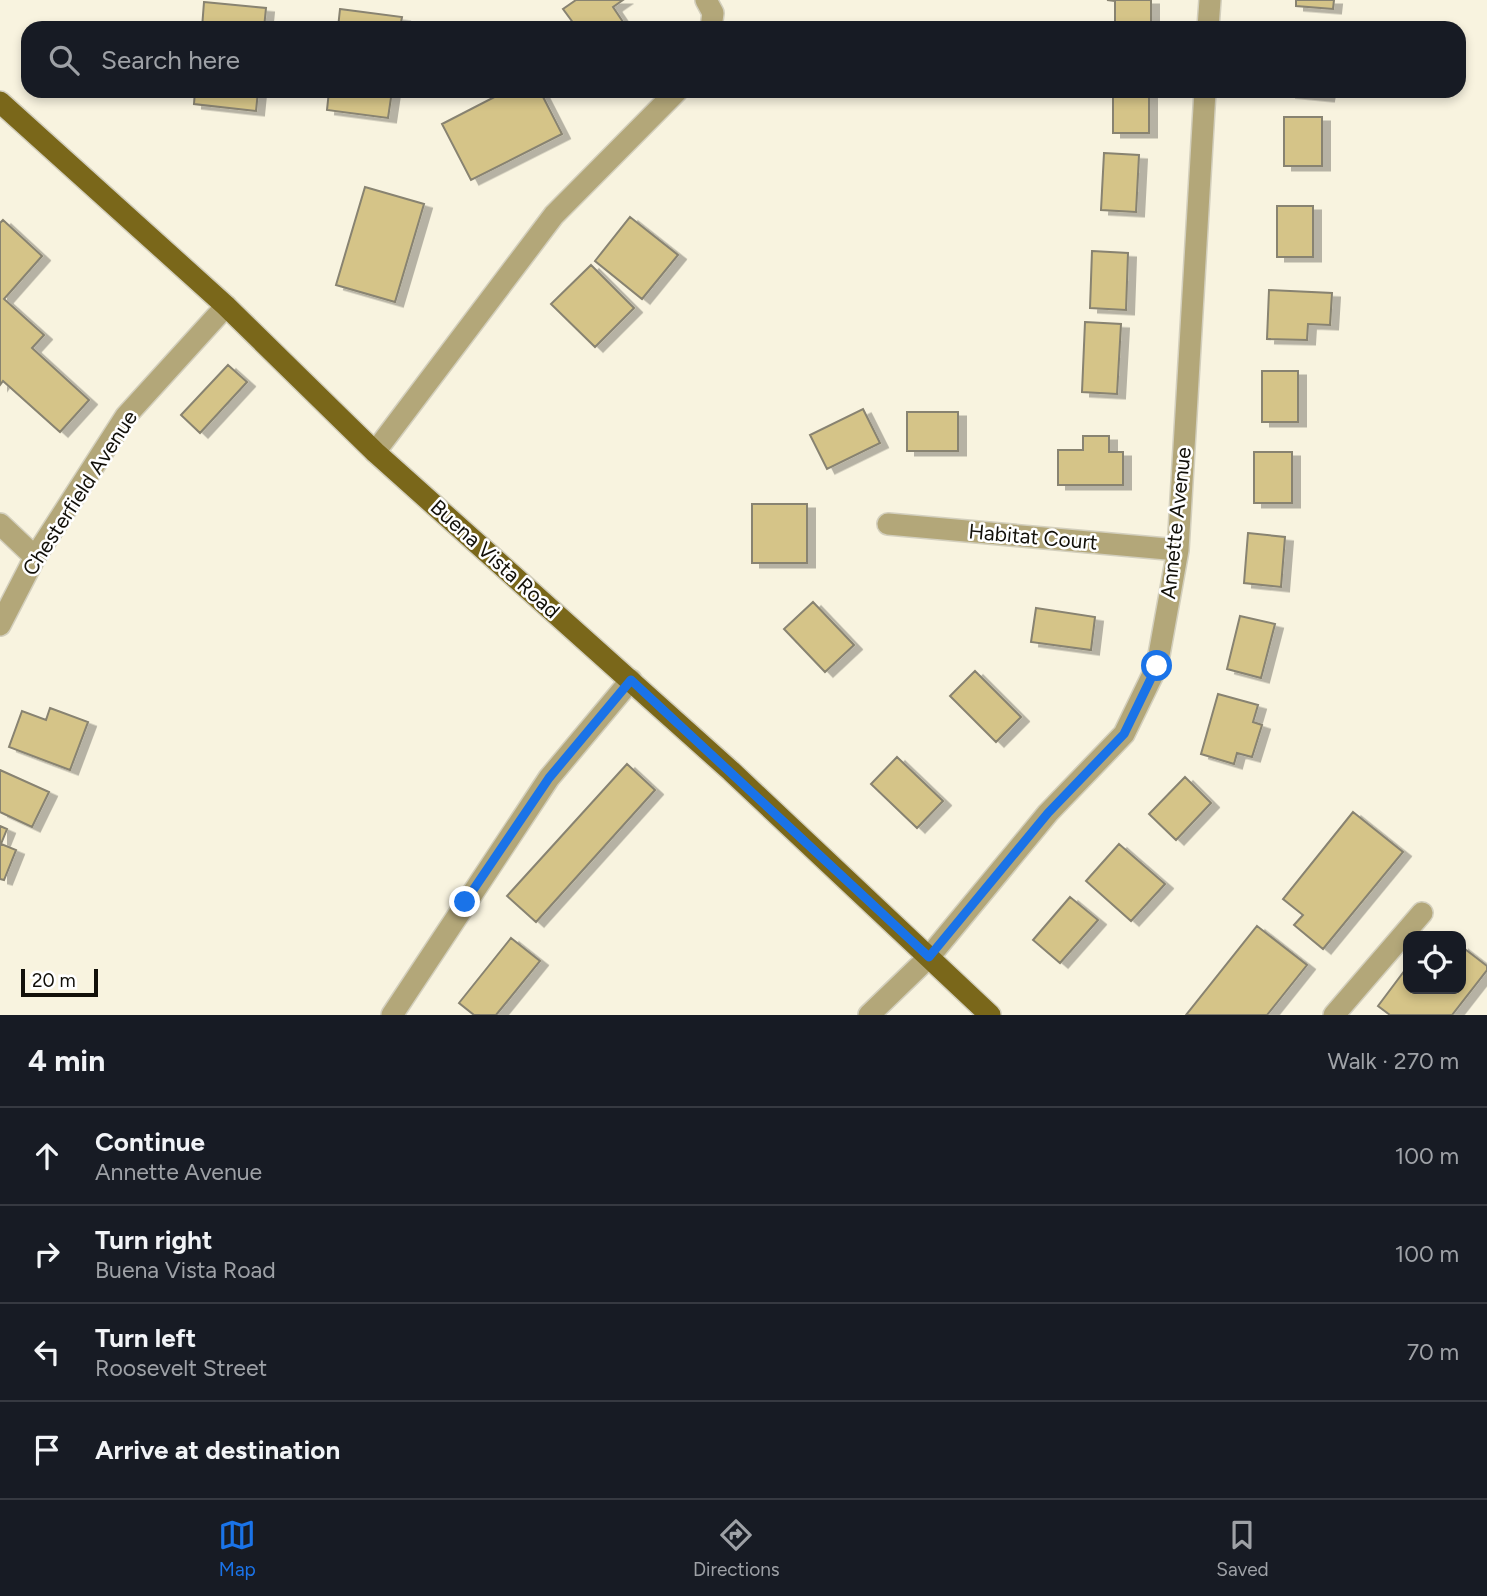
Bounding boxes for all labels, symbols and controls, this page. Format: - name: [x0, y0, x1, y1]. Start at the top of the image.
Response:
- search box: [21, 21, 1466, 98]
- icon: search: [45, 41, 83, 79]
- text: Search here: [101, 44, 240, 76]
- street label: Chesterfield Avenue: [17, 405, 142, 580]
- street label: Annette Avenue: [1155, 446, 1196, 600]
- street label: Buena Vista Road: [426, 494, 565, 623]
- street label: Habitat Court: [967, 518, 1099, 555]
- route start: [1141, 650, 1172, 681]
- route end: [449, 886, 480, 917]
- map controls: [1403, 931, 1466, 994]
- button: locate: [1403, 931, 1466, 994]
- scale bar: [21, 966, 98, 998]
- text: 20 m: [32, 969, 76, 992]
- text: 4 min: [28, 1042, 105, 1079]
- text: Walk · 270 m: [1328, 1047, 1459, 1075]
- text: Continue: [95, 1126, 205, 1158]
- icon: ahead: [28, 1137, 66, 1175]
- text: 100 m: [1395, 1142, 1459, 1170]
- text: Annette Avenue: [95, 1158, 262, 1186]
- text: Turn right: [95, 1224, 212, 1256]
- icon: right: [28, 1235, 66, 1273]
- text: 100 m: [1395, 1240, 1459, 1268]
- text: Buena Vista Road: [95, 1256, 276, 1284]
- text: Turn left: [95, 1322, 196, 1354]
- icon: left: [28, 1333, 66, 1371]
- text: 70 m: [1407, 1338, 1459, 1366]
- text: Roosevelt Street: [95, 1354, 267, 1382]
- icon: arrive: [28, 1431, 66, 1469]
- text: Arrive at destination: [95, 1434, 340, 1466]
- tab: Map: [218, 1516, 256, 1581]
- tab: Directions: [693, 1516, 780, 1581]
- tab: Saved: [1216, 1516, 1269, 1581]

